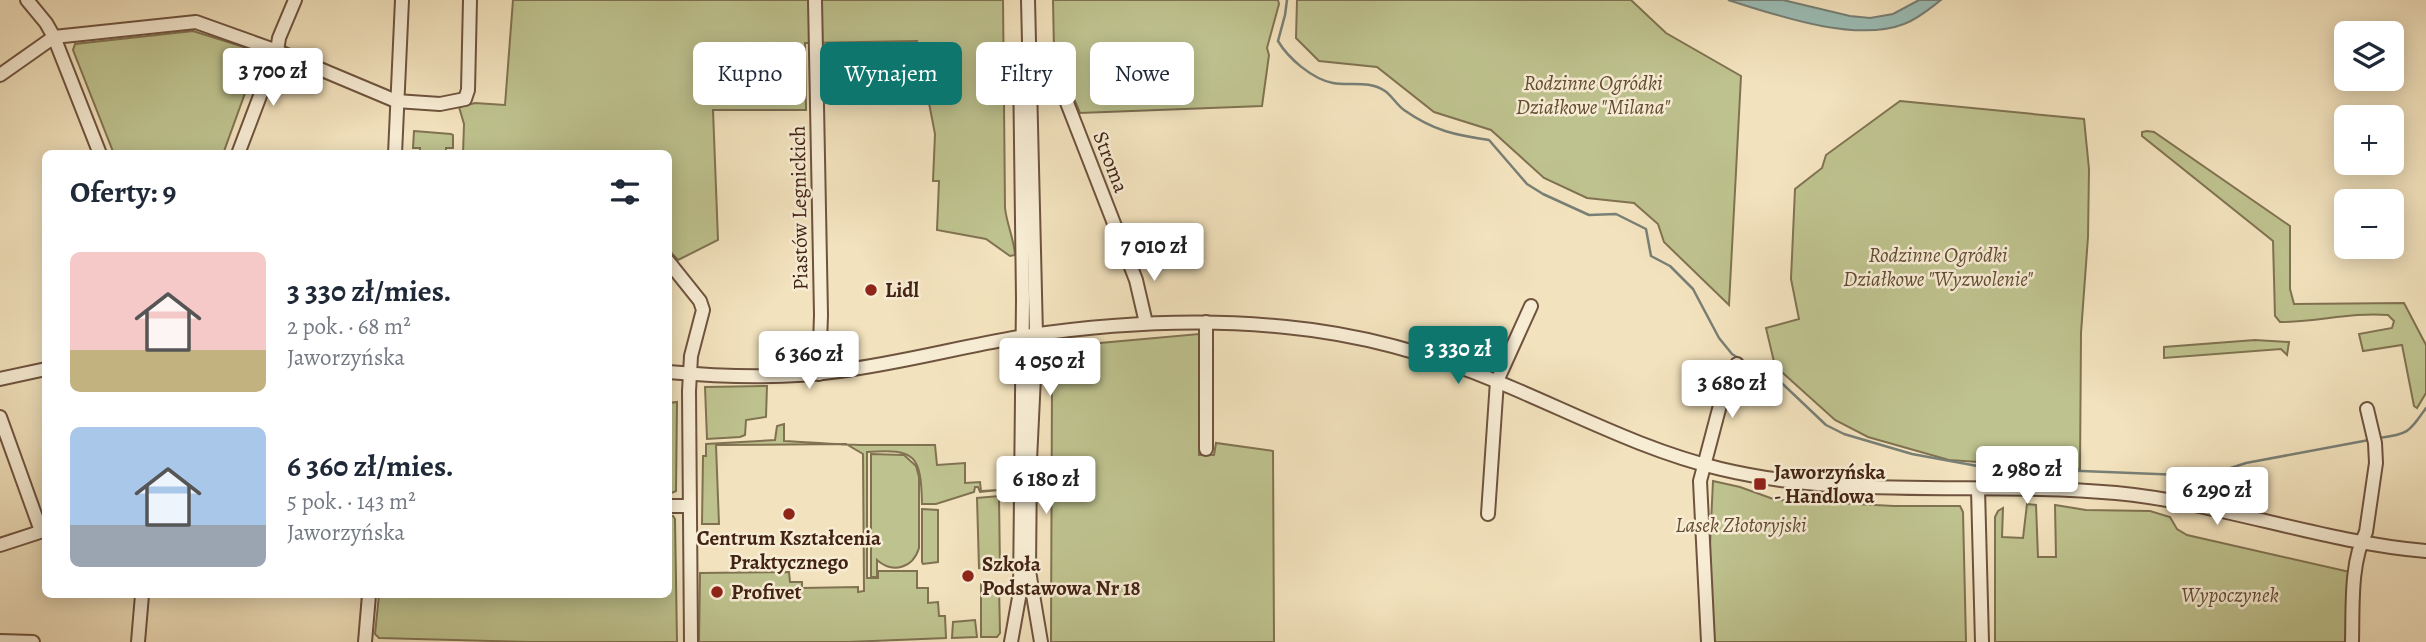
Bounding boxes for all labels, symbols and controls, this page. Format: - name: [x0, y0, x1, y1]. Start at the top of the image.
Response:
- map controls: [2334, 21, 2404, 259]
- button: layers: [2334, 21, 2404, 91]
- chip: Kupno: [693, 42, 806, 105]
- chip: Wynajem: [820, 42, 962, 105]
- chip: Filtry: [976, 42, 1076, 105]
- chip: Nowe: [1090, 42, 1194, 105]
- pin: 3 700 zł: [201, 48, 345, 108]
- text: 3 700 zł: [239, 55, 307, 86]
- park label: Rodzinne Ogródki Działkowe "Milana": [1516, 69, 1671, 121]
- button: +: [2334, 105, 2404, 175]
- street label: Piastów Legnickich: [784, 125, 814, 291]
- street label: Stroma: [1087, 127, 1136, 197]
- text: Oferty: 9: [70, 172, 177, 212]
- icon: filters: [606, 173, 644, 211]
- button: −: [2334, 189, 2404, 259]
- pin: 7 010 zł: [1082, 224, 1226, 283]
- text: 7 010 zł: [1121, 230, 1187, 261]
- park label: Rodzinne Ogródki Działkowe "Wyzwolenie": [1843, 241, 2034, 293]
- text: 3 330 zł/mies.: [287, 271, 452, 311]
- place label: Lidl: [885, 276, 920, 304]
- icon: home: [126, 280, 210, 364]
- marker: Lidl: [863, 282, 879, 298]
- text: 2 pok. · 68 m²: [287, 311, 411, 342]
- pin: 3 330 zł: [1386, 326, 1530, 386]
- pin: 6 360 zł: [737, 332, 881, 391]
- text: 3 330 zł: [1425, 333, 1491, 364]
- text: 6 360 zł: [775, 338, 843, 369]
- pin: 4 050 zł: [978, 338, 1122, 398]
- text: Jaworzyńska: [287, 342, 405, 373]
- text: 4 050 zł: [1015, 345, 1085, 376]
- pin: 3 680 zł: [1660, 360, 1804, 420]
- text: 3 680 zł: [1698, 367, 1766, 398]
- text: 6 360 zł/mies.: [287, 446, 454, 486]
- pin: 2 980 zł: [1955, 447, 2099, 506]
- text: 2 980 zł: [1992, 453, 2062, 484]
- icon: home: [126, 455, 210, 539]
- pin: 6 180 zł: [974, 456, 1118, 516]
- place label: Jaworzyńska - Handlowa: [1774, 458, 1886, 510]
- text: 6 180 zł: [1012, 463, 1080, 494]
- pin: 6 290 zł: [2145, 468, 2289, 527]
- text: 6 290 zł: [2182, 474, 2252, 505]
- marker: Jaworzyńska - Handlowa: [1752, 476, 1768, 492]
- text: 5 pok. · 143 m²: [287, 486, 416, 517]
- marker: Centrum Kształcenia Praktycznego: [781, 506, 797, 522]
- park label: Lasek Złotoryjski: [1675, 511, 1807, 539]
- text: Jaworzyńska: [287, 517, 405, 548]
- place label: Centrum Kształcenia Praktycznego: [697, 524, 882, 576]
- place label: Szkoła Podstawowa Nr 18: [982, 550, 1141, 602]
- marker: Szkoła Podstawowa Nr 18: [960, 568, 976, 584]
- place label: Profivet: [731, 578, 802, 606]
- park label: Wypoczynek: [2181, 581, 2279, 609]
- marker: Profivet: [709, 584, 725, 600]

